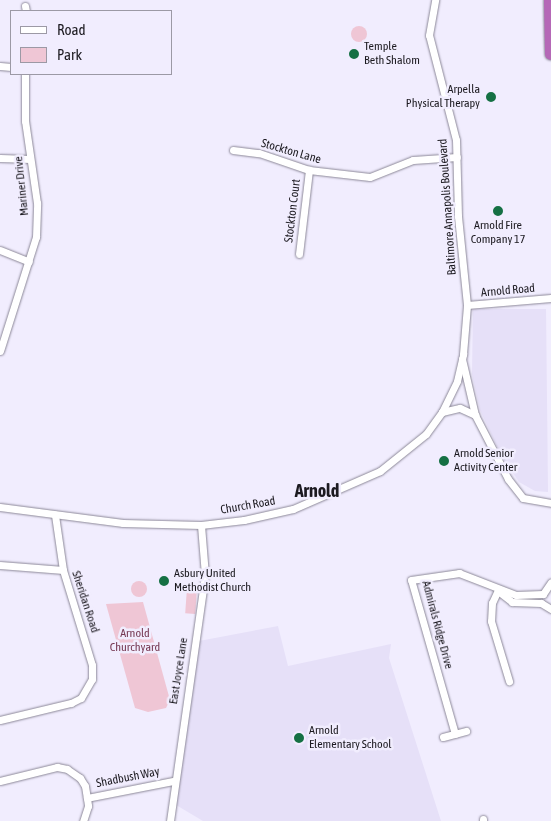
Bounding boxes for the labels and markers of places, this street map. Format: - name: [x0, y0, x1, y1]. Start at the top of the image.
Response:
- place label: Temple Beth Shalom: [364, 40, 420, 68]
- marker: Temple Beth Shalom: [348, 48, 360, 60]
- place label: Arpella Physical Therapy: [406, 83, 480, 111]
- marker: Arpella Physical Therapy: [484, 90, 498, 104]
- marker: Arnold Fire Company 17: [492, 205, 504, 217]
- place label: Arnold Fire Company 17: [471, 219, 525, 247]
- place label: Arnold Senior Activity Center: [454, 447, 517, 475]
- marker: Arnold Senior Activity Center: [438, 455, 450, 467]
- place label: Asbury United Methodist Church: [174, 567, 251, 595]
- marker: Asbury United Methodist Church: [158, 575, 170, 587]
- place label: Arnold Elementary School: [309, 724, 391, 752]
- marker: Arnold Elementary School: [293, 732, 305, 744]

